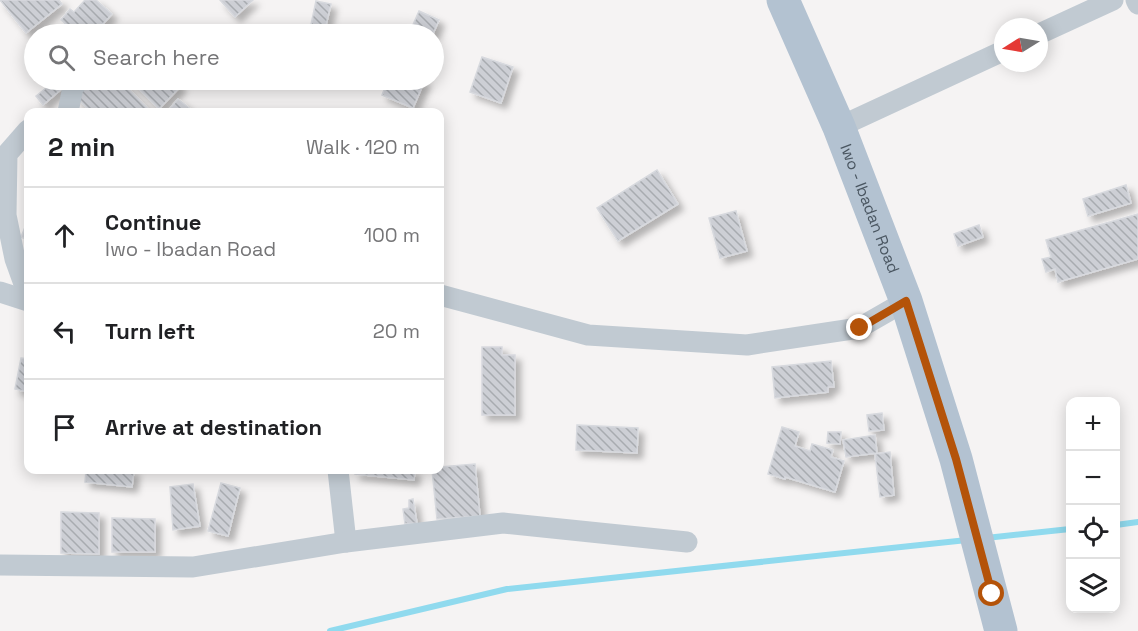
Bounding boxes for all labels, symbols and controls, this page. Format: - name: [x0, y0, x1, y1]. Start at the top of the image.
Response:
- north arrow: [994, 18, 1048, 72]
- search box: [24, 24, 444, 90]
- icon: search: [45, 41, 78, 74]
- text: Search here: [93, 43, 220, 71]
- text: 2 min: [48, 130, 115, 164]
- text: Walk · 120 m: [306, 134, 420, 160]
- street label: Iwo - Ibadan Road: [835, 141, 904, 276]
- text: Continue: [105, 208, 201, 236]
- icon: ahead: [48, 219, 81, 252]
- text: 100 m: [364, 222, 420, 248]
- text: Iwo - Ibadan Road: [105, 236, 276, 262]
- route end: [846, 314, 872, 340]
- icon: left: [48, 315, 81, 348]
- text: Turn left: [105, 317, 195, 345]
- text: 20 m: [373, 318, 420, 344]
- map controls: [1066, 397, 1120, 613]
- button: +: [1066, 397, 1120, 451]
- icon: arrive: [48, 411, 81, 444]
- text: Arrive at destination: [105, 413, 322, 441]
- button: −: [1066, 451, 1120, 505]
- button: locate: [1066, 505, 1120, 559]
- button: layers: [1066, 559, 1120, 613]
- route start: [978, 580, 1004, 606]

